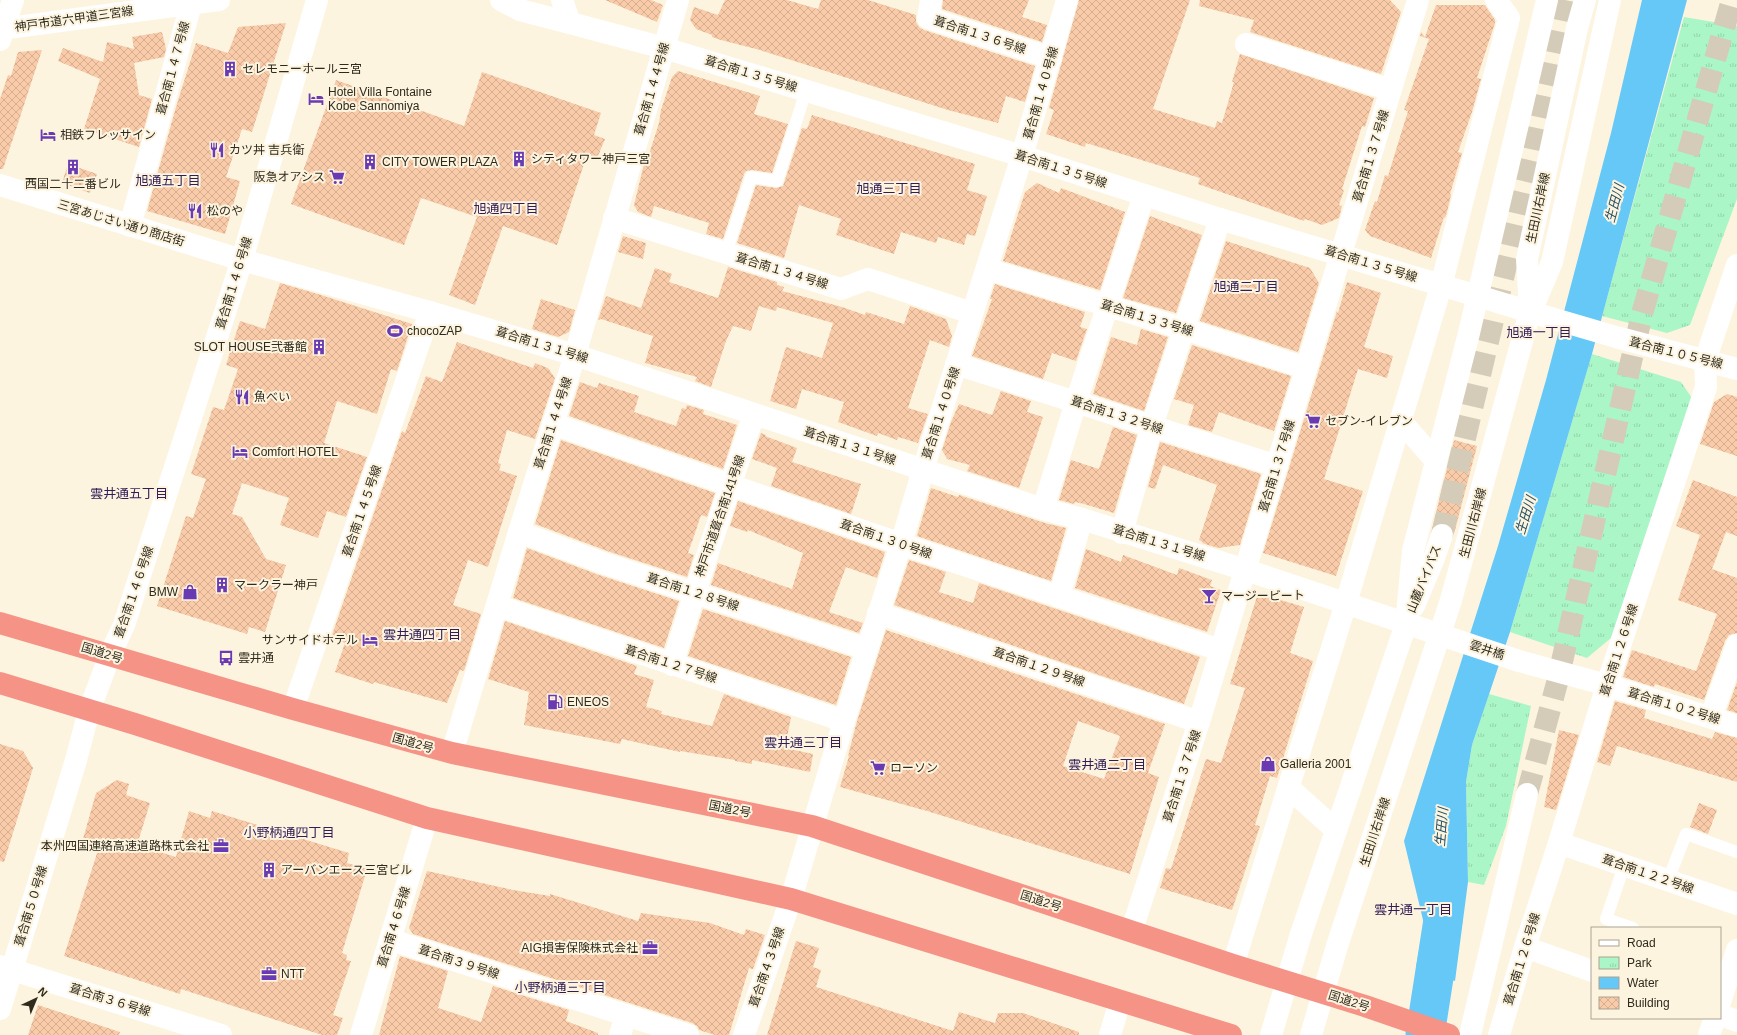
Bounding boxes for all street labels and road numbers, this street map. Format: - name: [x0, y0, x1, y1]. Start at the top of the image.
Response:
- street label: 神戸市道六甲道三宮線: [14, 4, 134, 34]
- street label: 葺合南１３６号線: [932, 14, 1028, 56]
- street label: 葺合南１４７号線: [154, 20, 192, 116]
- street label: 葺合南１４４号線: [632, 41, 672, 137]
- street label: 葺合南１４０号線: [1021, 45, 1061, 141]
- street label: 葺合南１３５号線: [703, 53, 799, 95]
- street label: 葺合南１３７号線: [1350, 108, 1392, 204]
- street label: 葺合南１３５号線: [1013, 148, 1109, 190]
- street label: 生田川右岸線: [1524, 171, 1552, 245]
- street label: 三宮あじさい通り商店街: [56, 197, 186, 249]
- street label: 葺合南１４６号線: [213, 235, 255, 331]
- street label: 葺合南１３５号線: [1323, 243, 1419, 285]
- street label: 葺合南１３４号線: [734, 250, 830, 292]
- street label: 葺合南１３３号線: [1099, 297, 1195, 339]
- street label: 葺合南１３１号線: [494, 324, 590, 366]
- street label: 葺合南１０５号線: [1628, 335, 1724, 371]
- street label: 葺合南１４０号線: [920, 365, 962, 461]
- street label: 葺合南１４４号線: [532, 375, 574, 471]
- street label: 葺合南１３２号線: [1069, 394, 1165, 436]
- street label: 葺合南１３７号線: [1256, 418, 1298, 514]
- street label: 葺合南１３１号線: [802, 425, 898, 467]
- street label: 神戸市道葺合南141号線: [693, 453, 747, 579]
- street label: 葺合南１４５号線: [340, 463, 384, 559]
- street label: 生田川右岸線: [1457, 486, 1489, 560]
- street label: 葺合南１３０号線: [838, 517, 934, 561]
- street label: 葺合南１３１号線: [1111, 522, 1207, 564]
- street label: 山麓バイパス: [1404, 543, 1444, 615]
- street label: 葺合南１４６号線: [112, 544, 156, 640]
- street label: 葺合南１２８号線: [645, 571, 741, 613]
- street label: 葺合南１２６号線: [1598, 602, 1640, 698]
- street label: 雲井橋: [1468, 638, 1506, 662]
- street label: 国道2号: [80, 640, 124, 666]
- street label: 葺合南１２７号線: [623, 643, 719, 685]
- street label: 葺合南１２９号線: [991, 645, 1087, 689]
- street label: 葺合南１０２号線: [1626, 685, 1722, 727]
- street label: 葺合南１３７号線: [1161, 728, 1203, 824]
- street label: 国道2号: [391, 730, 435, 756]
- street label: 生田川右岸線: [1357, 796, 1393, 868]
- street label: 国道2号: [708, 798, 752, 820]
- street label: 葺合南１２２号線: [1600, 852, 1696, 896]
- street label: 葺合南５０号線: [12, 864, 50, 948]
- street label: 葺合南４６号線: [375, 885, 413, 969]
- street label: 国道2号: [1019, 888, 1063, 914]
- street label: 葺合南１２６号線: [1501, 911, 1543, 1007]
- street label: 葺合南４３号線: [747, 925, 787, 1009]
- street label: 葺合南３９号線: [417, 942, 501, 982]
- street label: 葺合南３６号線: [68, 981, 152, 1019]
- street label: 国道2号: [1327, 988, 1371, 1014]

